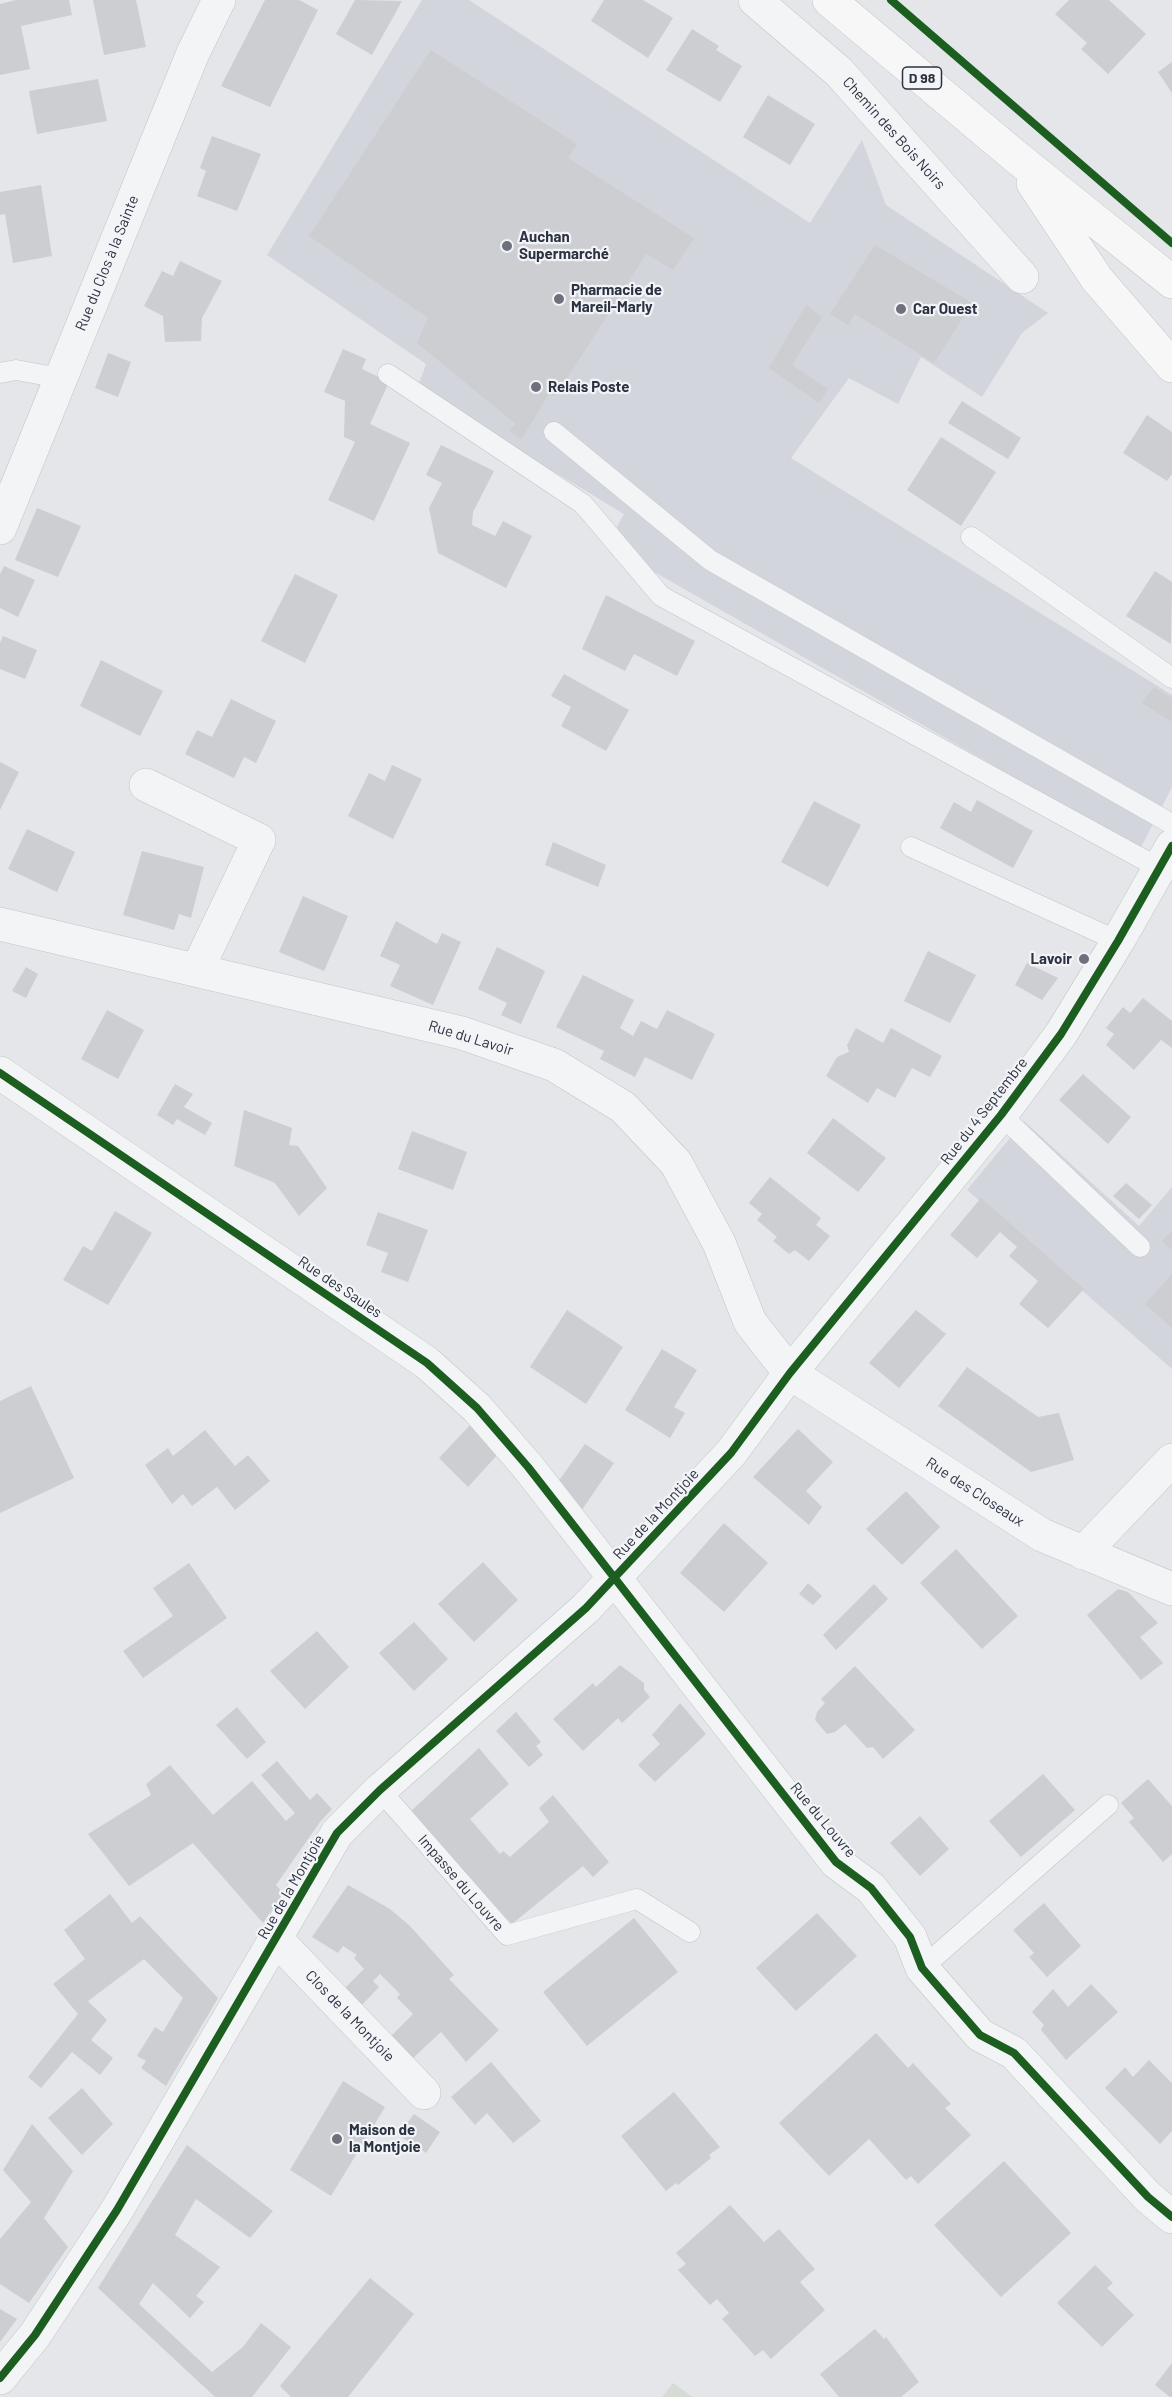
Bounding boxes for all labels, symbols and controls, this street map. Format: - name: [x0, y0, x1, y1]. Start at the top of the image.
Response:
- road number: D 98: [902, 67, 942, 89]
- street label: Chemin des Bois Noirs: [839, 73, 949, 193]
- street label: Rue du Clos à la Sainte: [72, 193, 142, 333]
- place label: Auchan Supermarché: [519, 228, 609, 263]
- marker: Auchan Supermarché: [500, 239, 514, 253]
- place label: Pharmacie de Mareil-Marly: [571, 281, 662, 316]
- marker: Pharmacie de Mareil-Marly: [552, 292, 566, 306]
- place label: Car Ouest: [913, 300, 978, 318]
- marker: Car Ouest: [894, 302, 908, 316]
- place label: Relais Poste: [548, 378, 629, 396]
- marker: Relais Poste: [529, 380, 543, 394]
- place label: Lavoir: [1030, 950, 1072, 968]
- marker: Lavoir: [1077, 952, 1091, 966]
- street label: Rue du Lavoir: [426, 1017, 516, 1059]
- street label: Rue du 4 Septembre: [937, 1054, 1031, 1168]
- street label: Rue des Saules: [295, 1252, 385, 1322]
- street label: Rue des Closeaux: [923, 1454, 1027, 1530]
- street label: Rue de la Montjoie: [609, 1465, 703, 1563]
- street label: Rue du Louvre: [786, 1779, 860, 1861]
- street label: Impasse du Louvre: [414, 1831, 508, 1935]
- street label: Rue de la Montjoie: [254, 1832, 328, 1942]
- street label: Clos de la Montjoie: [302, 1966, 398, 2066]
- place label: Maison de la Montjoie: [349, 2121, 421, 2156]
- marker: Maison de la Montjoie: [330, 2132, 344, 2146]

